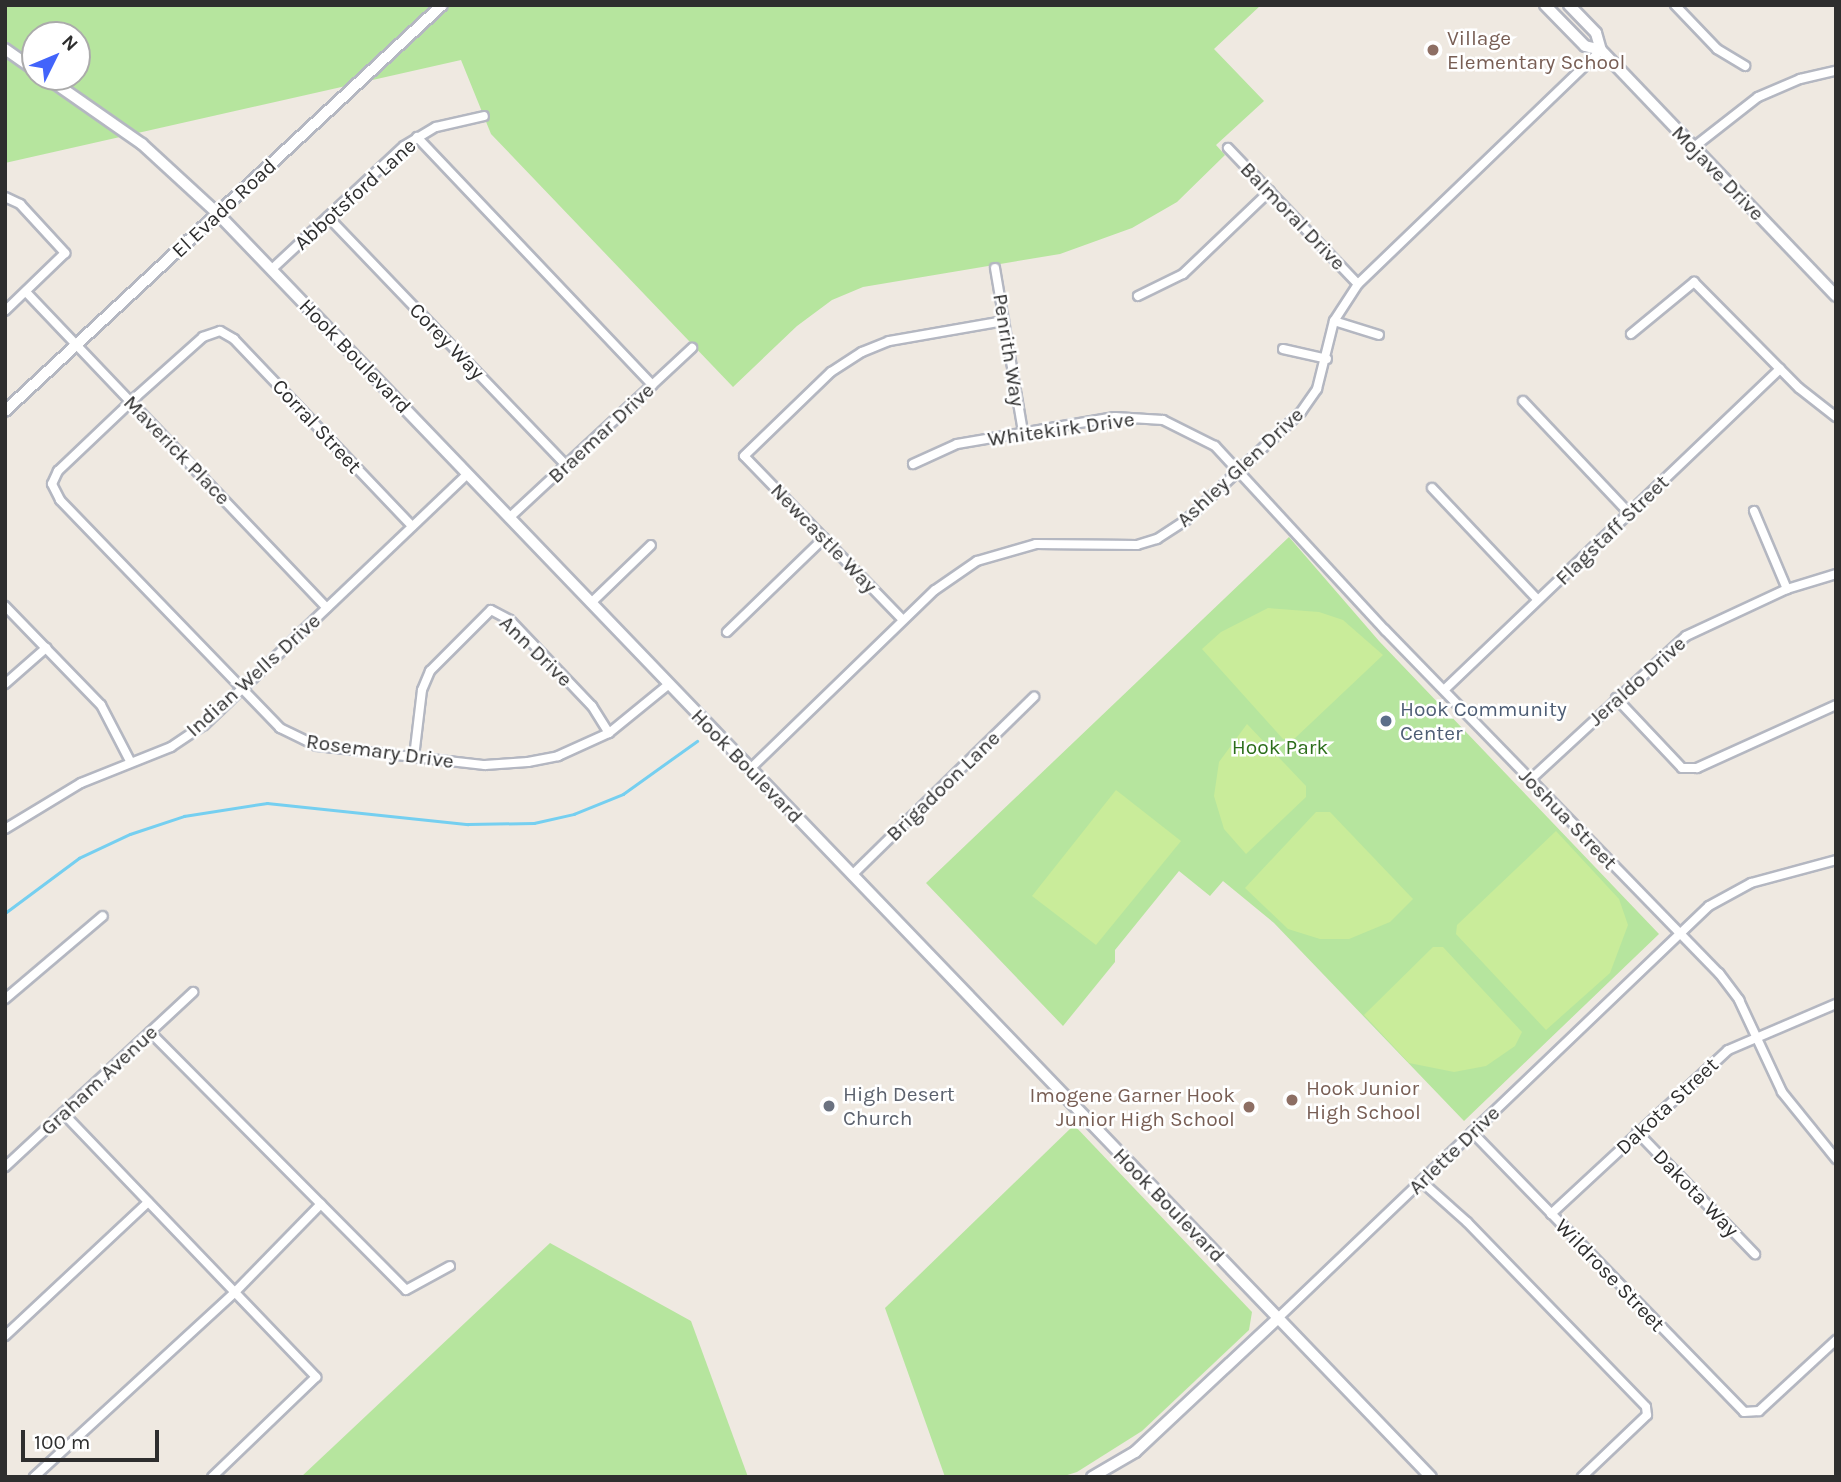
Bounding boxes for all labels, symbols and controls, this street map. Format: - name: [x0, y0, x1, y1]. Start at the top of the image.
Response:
- north arrow: [21, 21, 91, 91]
- place label: Village Elementary School: [1447, 25, 1625, 75]
- text: N: [57, 31, 83, 56]
- marker: Village Elementary School: [1425, 42, 1441, 58]
- street label: Mojave Drive: [1666, 120, 1770, 226]
- street label: Abbotsford Lane: [289, 133, 421, 255]
- street label: El Evado Road: [166, 153, 282, 263]
- street label: Balmoral Drive: [1235, 157, 1351, 275]
- street label: Penrith Way: [988, 292, 1030, 408]
- street label: Hook Boulevard: [294, 293, 416, 419]
- street label: Corey Way: [404, 297, 490, 385]
- street label: Corral Street: [267, 374, 367, 478]
- street label: Braemar Drive: [543, 377, 659, 489]
- street label: Maverick Place: [118, 390, 236, 510]
- street label: Ashley Glen Drive: [1171, 402, 1309, 532]
- street label: Whitekirk Drive: [986, 406, 1136, 452]
- street label: Flagstaff Street: [1550, 470, 1674, 590]
- street label: Newcastle Way: [765, 478, 883, 598]
- street label: Indian Wells Drive: [181, 608, 325, 742]
- street label: Ann Drive: [494, 610, 578, 692]
- street label: Jeraldo Drive: [1583, 631, 1691, 731]
- place label: Hook Community Center: [1400, 696, 1567, 746]
- street label: Hook Boulevard: [686, 703, 808, 829]
- marker: Hook Community Center: [1378, 713, 1394, 729]
- street label: Brigadoon Lane: [881, 725, 1005, 847]
- street label: Rosemary Drive: [305, 728, 455, 774]
- park label: Hook Park: [1232, 734, 1328, 760]
- street label: Joshua Street: [1514, 763, 1622, 875]
- street label: Graham Avenue: [35, 1019, 163, 1141]
- street label: Dakota Street: [1611, 1052, 1723, 1160]
- place label: Hook Junior High School: [1306, 1075, 1421, 1125]
- place label: High Desert Church: [843, 1081, 955, 1131]
- place label: Imogene Garner Hook Junior High School: [1029, 1082, 1235, 1132]
- marker: Hook Junior High School: [1284, 1092, 1300, 1108]
- marker: High Desert Church: [821, 1098, 837, 1114]
- marker: Imogene Garner Hook Junior High School: [1241, 1099, 1257, 1115]
- street label: Arlette Drive: [1403, 1100, 1505, 1200]
- street label: Hook Boulevard: [1108, 1142, 1230, 1268]
- street label: Dakota Way: [1648, 1144, 1744, 1242]
- street label: Wildrose Street: [1550, 1213, 1670, 1337]
- scale bar: [24, 1416, 163, 1460]
- text: 100 m: [34, 1430, 91, 1454]

